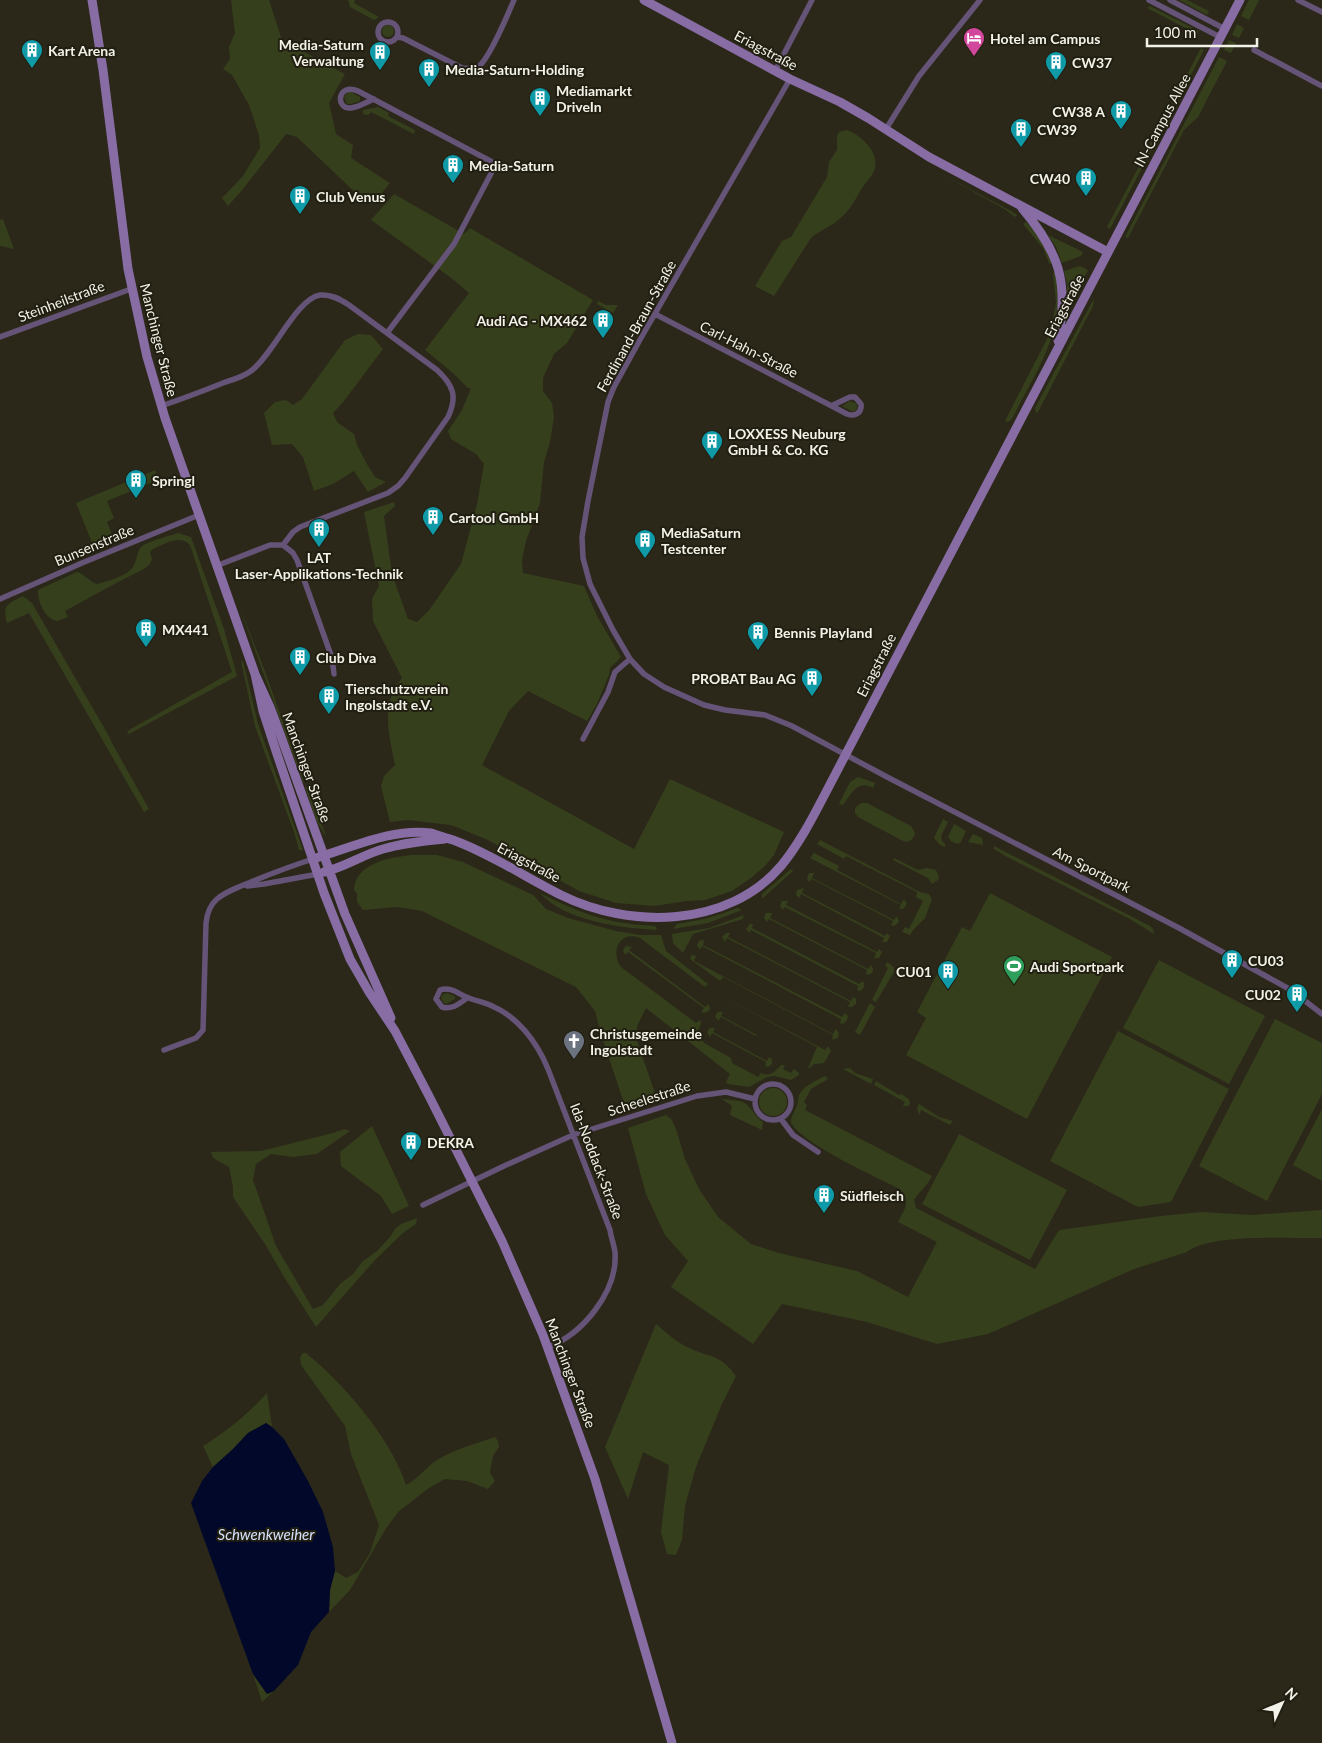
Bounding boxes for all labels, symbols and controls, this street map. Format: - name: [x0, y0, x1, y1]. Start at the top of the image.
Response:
- scale bar: [1147, 15, 1257, 47]
- text: 100 m: [1154, 23, 1196, 41]
- street label: Eriagstraße: [731, 26, 801, 74]
- hotel icon: Hotel am Campus: [962, 26, 986, 57]
- place label: Hotel am Campus: [990, 30, 1100, 47]
- place label: Media-Saturn Verwaltung: [279, 36, 365, 69]
- building icon: Kart Arena: [20, 38, 44, 69]
- building icon: Media-Saturn Verwaltung: [368, 40, 392, 71]
- place label: Kart Arena: [48, 42, 115, 59]
- building icon: CW37: [1044, 50, 1068, 81]
- place label: CW37: [1072, 54, 1112, 71]
- building icon: Media-Saturn-Holding: [417, 57, 441, 88]
- place label: Media-Saturn-Holding: [445, 61, 585, 78]
- street label: IN-Campus Allee: [1130, 70, 1194, 170]
- place label: Mediamarkt DriveIn: [556, 82, 633, 115]
- building icon: Mediamarkt DriveIn: [528, 86, 552, 117]
- building icon: CW38 A: [1109, 99, 1133, 130]
- place label: CW38 A: [1052, 103, 1105, 120]
- building icon: CW39: [1009, 117, 1033, 148]
- place label: CW39: [1037, 121, 1077, 138]
- building icon: Media-Saturn: [441, 153, 465, 184]
- place label: Media-Saturn: [469, 157, 554, 174]
- building icon: CW40: [1074, 166, 1098, 197]
- place label: CW40: [1030, 170, 1070, 187]
- building icon: Club Venus: [288, 184, 312, 215]
- place label: Club Venus: [316, 188, 386, 205]
- street label: Ferdinand-Braun-Straße: [593, 257, 679, 395]
- street label: Eriagstraße: [1040, 271, 1088, 341]
- street label: Steinheilstraße: [15, 277, 107, 325]
- street label: Manchinger Straße: [137, 282, 181, 398]
- building icon: Audi AG - MX462: [591, 308, 615, 339]
- place label: Audi AG - MX462: [476, 312, 587, 329]
- street label: Carl-Hahn-Straße: [697, 317, 801, 381]
- place label: LOXXESS Neuburg GmbH & Co. KG: [728, 425, 846, 458]
- building icon: LOXXESS Neuburg GmbH & Co. KG: [700, 429, 724, 460]
- building icon: Springl: [124, 468, 148, 499]
- place label: Springl: [152, 472, 195, 489]
- building icon: Cartool GmbH: [421, 505, 445, 536]
- place label: Cartool GmbH: [449, 509, 539, 526]
- building icon: LAT Laser-Applikations-Technik: [307, 517, 331, 548]
- street label: Bunsenstraße: [52, 521, 136, 569]
- place label: MediaSaturn Testcenter: [661, 524, 741, 557]
- building icon: MediaSaturn Testcenter: [633, 528, 657, 559]
- place label: LAT Laser-Applikations-Technik: [235, 549, 404, 582]
- building icon: MX441: [134, 617, 158, 648]
- building icon: Bennis Playland: [746, 620, 770, 651]
- place label: MX441: [162, 621, 209, 638]
- place label: Bennis Playland: [774, 624, 872, 641]
- street label: Eriagstraße: [853, 630, 899, 700]
- building icon: Club Diva: [288, 645, 312, 676]
- place label: Club Diva: [316, 649, 376, 666]
- building icon: PROBAT Bau AG: [800, 666, 824, 697]
- place label: PROBAT Bau AG: [691, 670, 796, 687]
- place label: Tierschutzverein Ingolstadt e.V.: [345, 680, 449, 713]
- building icon: Tierschutzverein Ingolstadt e.V.: [317, 684, 341, 715]
- street label: Manchinger Straße: [279, 710, 335, 824]
- street label: Eriagstraße: [494, 838, 564, 886]
- street label: Am Sportpark: [1050, 842, 1134, 896]
- building icon: CU03: [1220, 948, 1244, 979]
- place label: CU03: [1248, 952, 1284, 969]
- sports icon: Audi Sportpark: [1002, 954, 1026, 985]
- place label: Audi Sportpark: [1029, 958, 1125, 975]
- building icon: CU01: [936, 959, 960, 990]
- place label: CU01: [896, 963, 932, 980]
- building icon: CU02: [1285, 982, 1309, 1013]
- place label: CU02: [1245, 986, 1281, 1003]
- place label: Christusgemeinde Ingolstadt: [590, 1025, 703, 1058]
- church icon: Christusgemeinde Ingolstadt: [562, 1029, 586, 1060]
- street label: Scheelestraße: [605, 1077, 693, 1119]
- street label: Ida-Noddack-Straße: [567, 1100, 627, 1222]
- building icon: DEKRA: [399, 1130, 423, 1161]
- place label: DEKRA: [427, 1134, 474, 1151]
- building icon: Südfleisch: [812, 1183, 836, 1214]
- place label: Südfleisch: [840, 1187, 904, 1204]
- street label: Manchinger Straße: [542, 1316, 600, 1430]
- water label: Schwenkweiher: [218, 1525, 315, 1543]
- north arrow: [1257, 1678, 1307, 1728]
- text: N: [1282, 1684, 1302, 1703]

